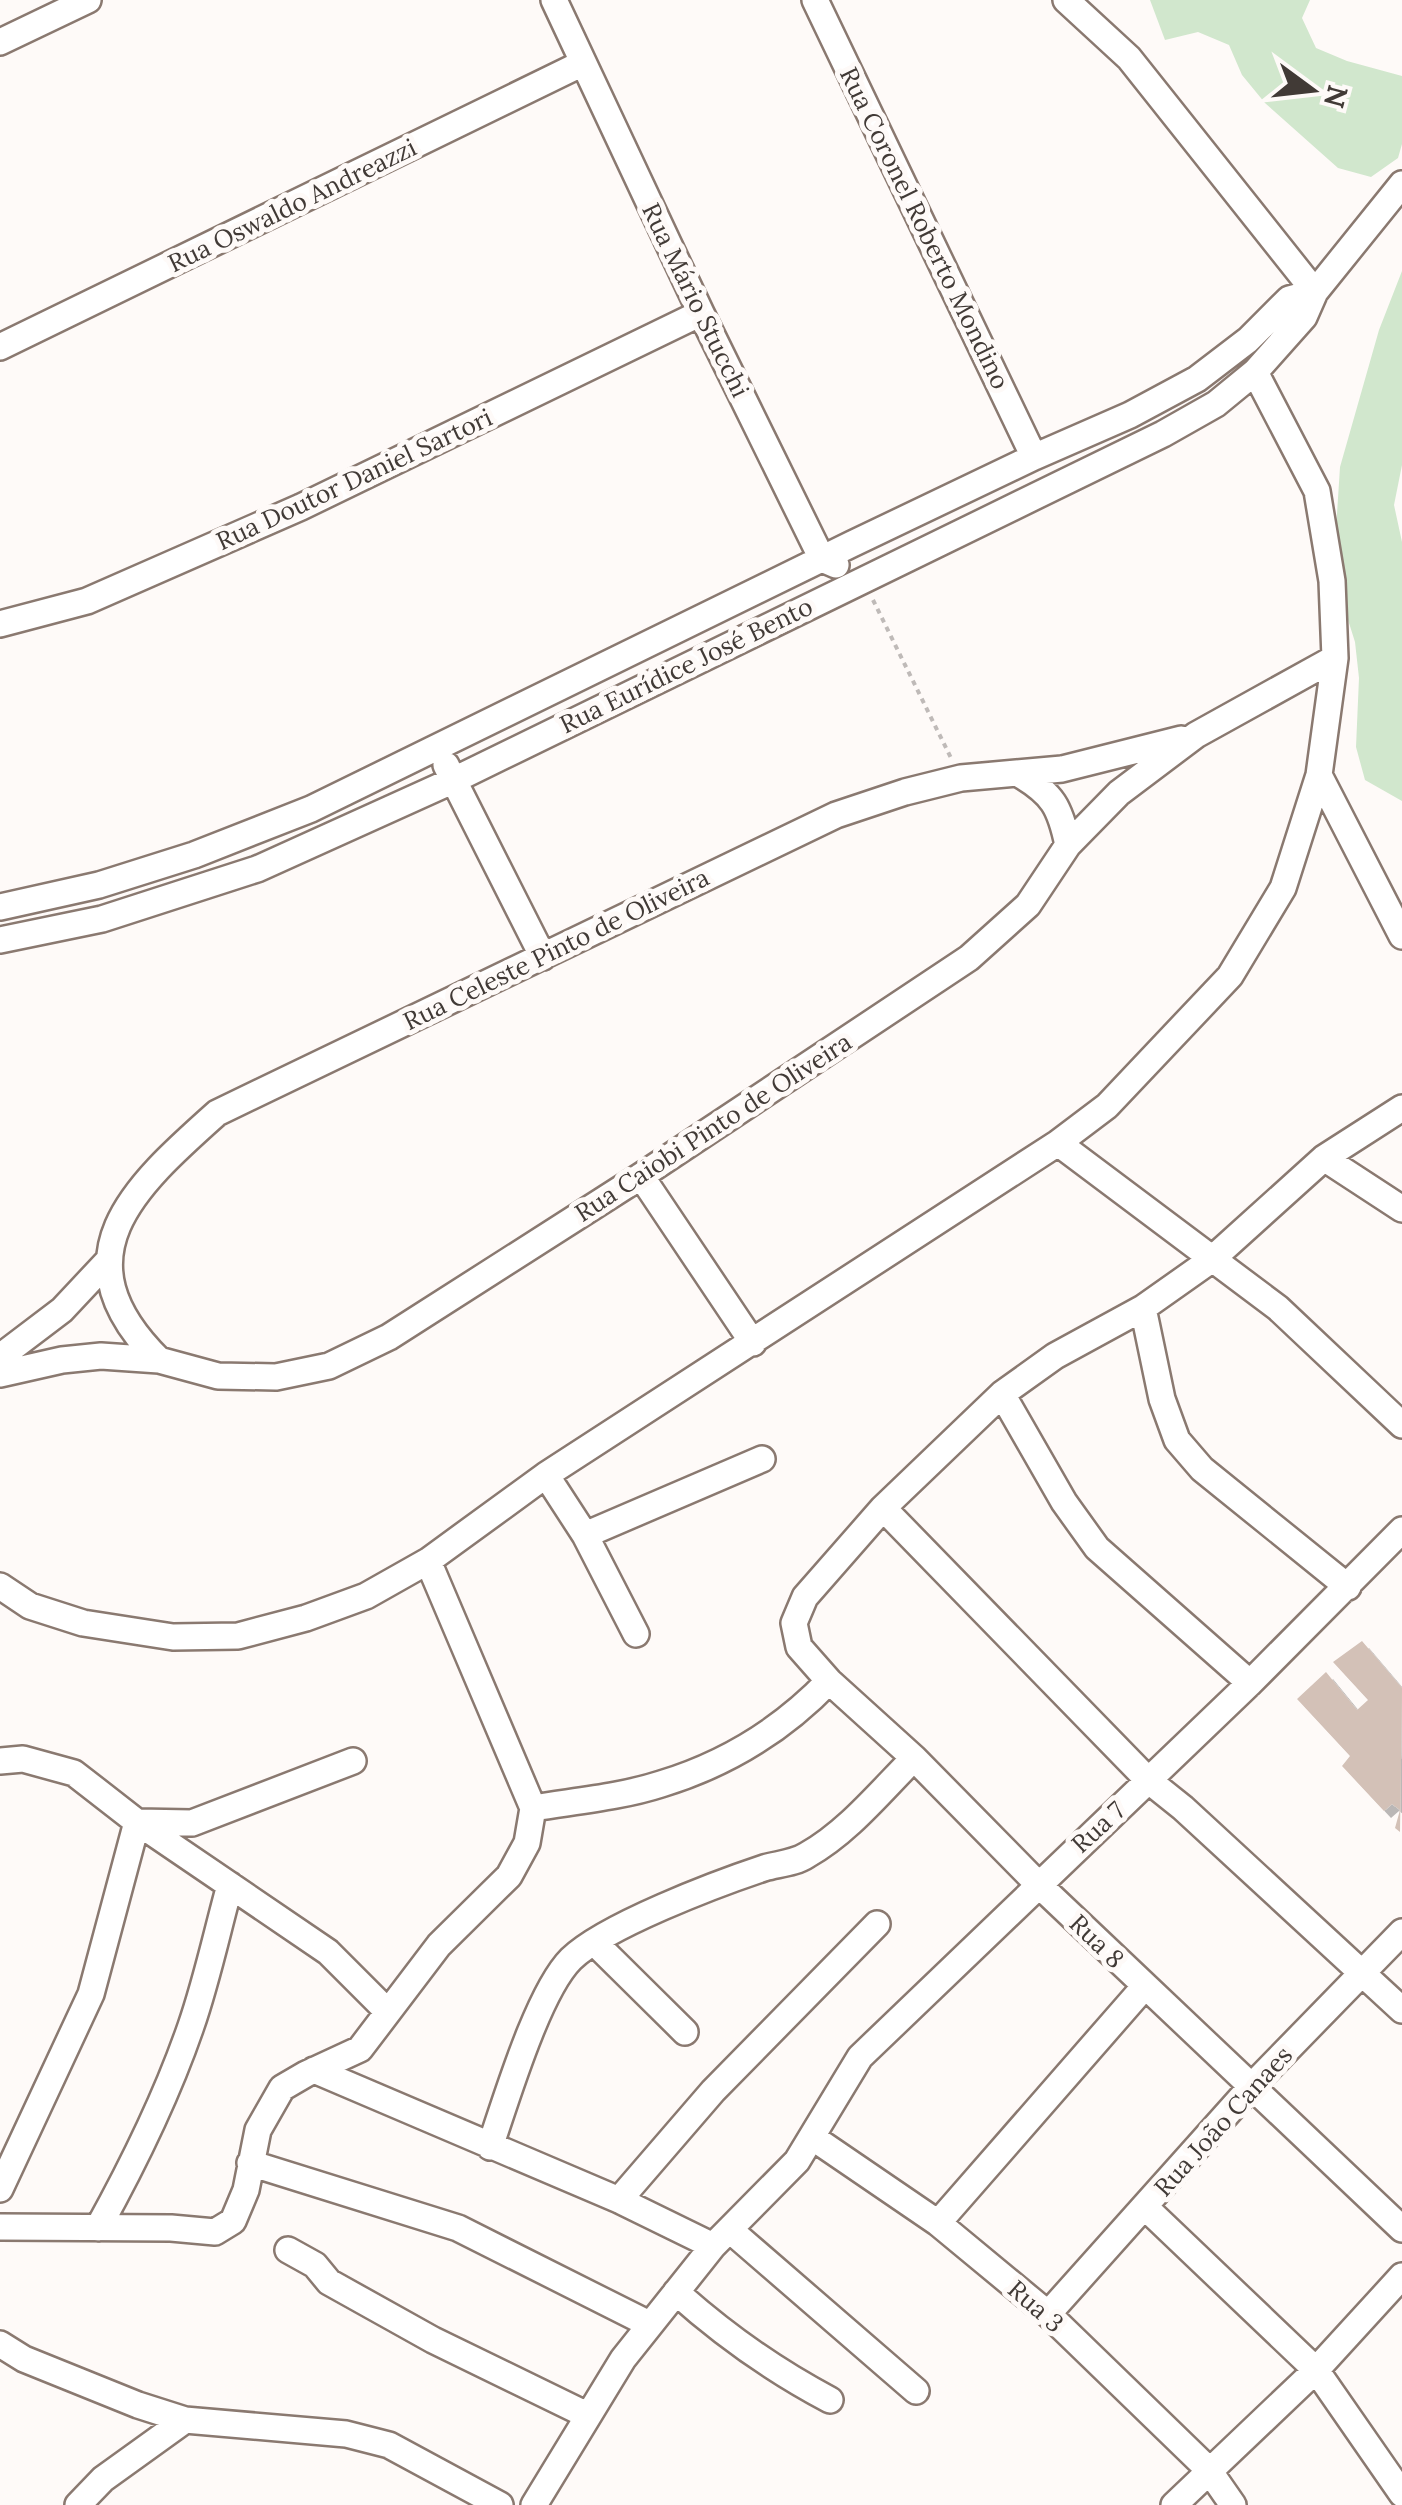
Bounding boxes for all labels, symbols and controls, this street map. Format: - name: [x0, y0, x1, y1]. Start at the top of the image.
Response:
- north arrow: [1262, 40, 1362, 140]
- street label: Rua Coronel Roberto Mondino: [833, 62, 1017, 394]
- text: N: [1316, 81, 1356, 112]
- street label: Rua Oswaldo Andreazzi: [163, 131, 421, 279]
- street label: Rua Mário Stucchi: [635, 198, 757, 402]
- street label: Rua Doutor Daniel Sartori: [211, 401, 497, 557]
- street label: Rua Eurídice José Bento: [554, 590, 818, 740]
- street label: Rua Celeste Pinto de Oliveira: [398, 861, 714, 1037]
- street label: Rua Caiobi Pinto de Oliveira: [569, 1025, 858, 1229]
- street label: Rua 7: [1065, 1794, 1132, 1860]
- street label: Rua 8: [1063, 1907, 1131, 1975]
- street label: Rua João Canaes: [1147, 2039, 1299, 2203]
- street label: Rua 3: [1001, 2273, 1071, 2339]

